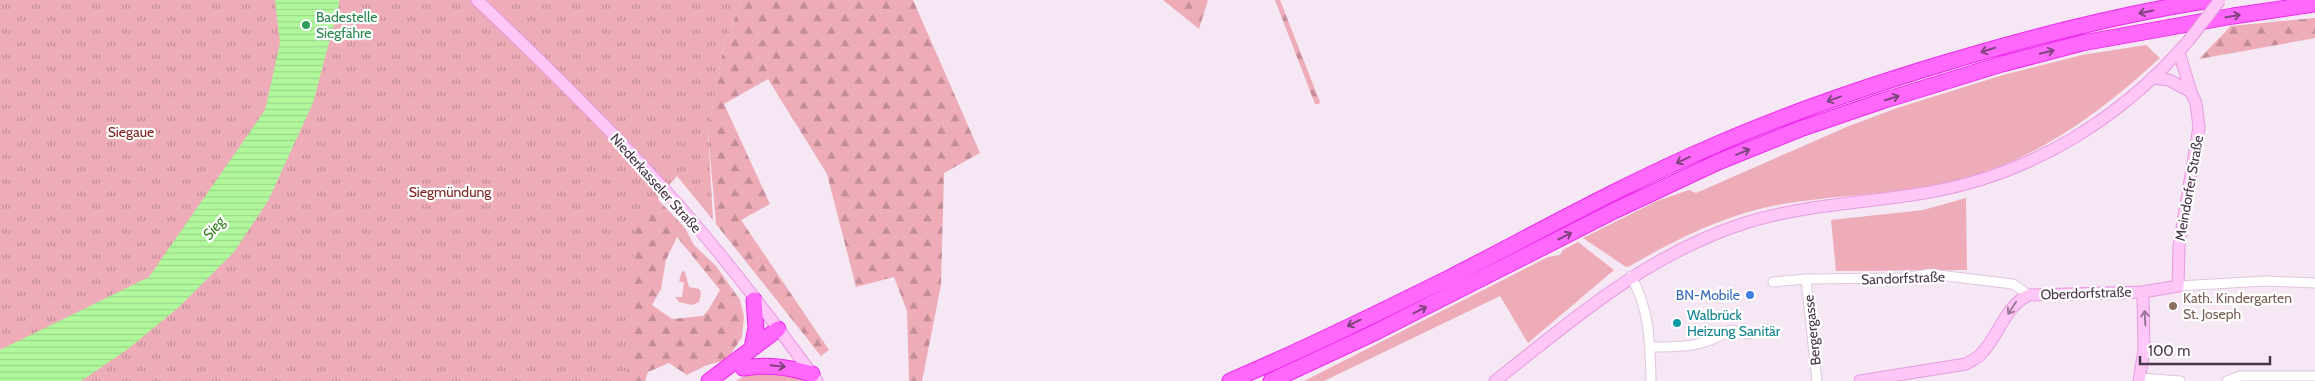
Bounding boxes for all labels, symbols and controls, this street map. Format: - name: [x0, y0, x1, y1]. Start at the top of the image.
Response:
- place label: Badestelle Siegfähre: [316, 8, 377, 42]
- one-way arrow: [2139, 8, 2155, 17]
- one-way arrow: [2225, 11, 2241, 21]
- marker: Badestelle Siegfähre: [300, 19, 312, 31]
- one-way arrow: [1981, 45, 1997, 55]
- one-way arrow: [2039, 47, 2055, 56]
- one-way arrow: [1883, 92, 1899, 102]
- one-way arrow: [1826, 95, 1842, 104]
- park label: Siegaue: [108, 123, 154, 141]
- street label: Niederkasseler Straße: [607, 129, 705, 237]
- street label: Meindorfer Straße: [2171, 134, 2207, 242]
- one-way arrow: [1735, 147, 1750, 156]
- one-way arrow: [1676, 155, 1691, 165]
- park label: Siegmündung: [409, 183, 492, 201]
- water label: Sieg: [199, 212, 230, 243]
- one-way arrow: [1557, 231, 1572, 241]
- street label: Sandorfstraße: [1861, 268, 1945, 288]
- street label: Oberdorfstraße: [2040, 282, 2132, 304]
- place label: BN-Mobile: [1676, 286, 1740, 304]
- marker: BN-Mobile: [1744, 289, 1756, 301]
- place label: Kath. Kindergarten St. Joseph: [2183, 289, 2292, 323]
- street label: Bergergasse: [1799, 294, 1825, 366]
- marker: Kath. Kindergarten St. Joseph: [2167, 300, 2179, 312]
- one-way arrow: [2007, 301, 2017, 315]
- one-way arrow: [1412, 305, 1427, 315]
- place label: Walbrück Heizung Sanitär: [1687, 306, 1781, 340]
- one-way arrow: [2140, 310, 2149, 326]
- marker: Walbrück Heizung Sanitär: [1671, 317, 1683, 329]
- one-way arrow: [1347, 319, 1362, 328]
- scale bar: [2140, 334, 2270, 366]
- text: 100 m: [2148, 342, 2190, 360]
- one-way arrow: [769, 361, 785, 371]

